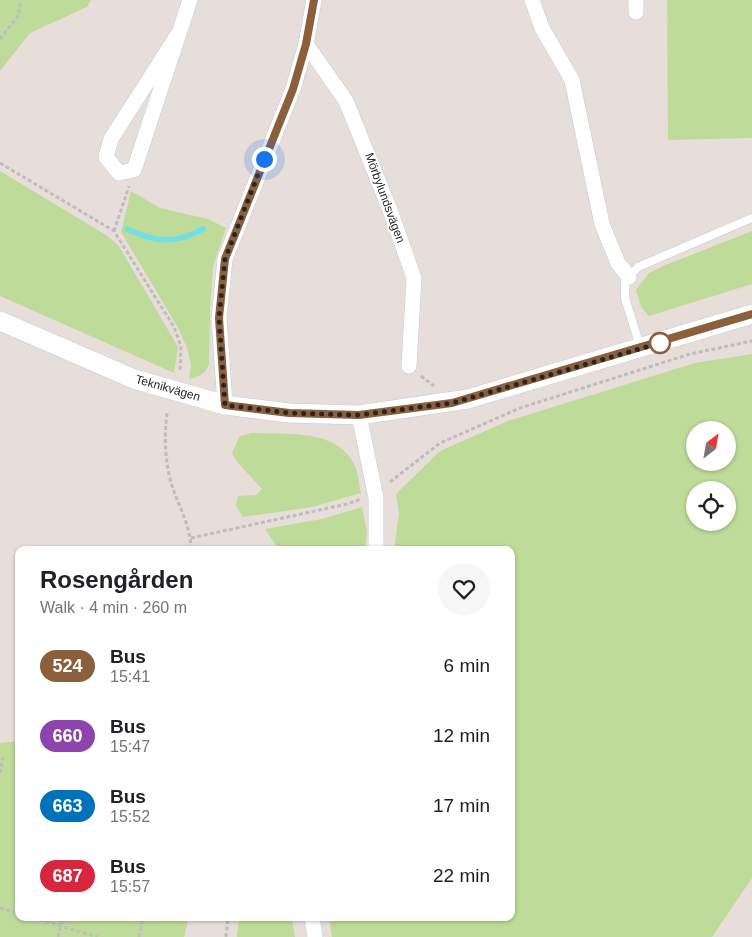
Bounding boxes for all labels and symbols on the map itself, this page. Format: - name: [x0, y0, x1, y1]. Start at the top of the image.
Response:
- your location: [252, 147, 277, 172]
- street label: Mörbylundsvägen: [362, 151, 408, 245]
- unlabelled marker: [649, 332, 671, 354]
- street label: Teknikvägen: [134, 372, 202, 404]
- north arrow: [686, 421, 736, 471]

